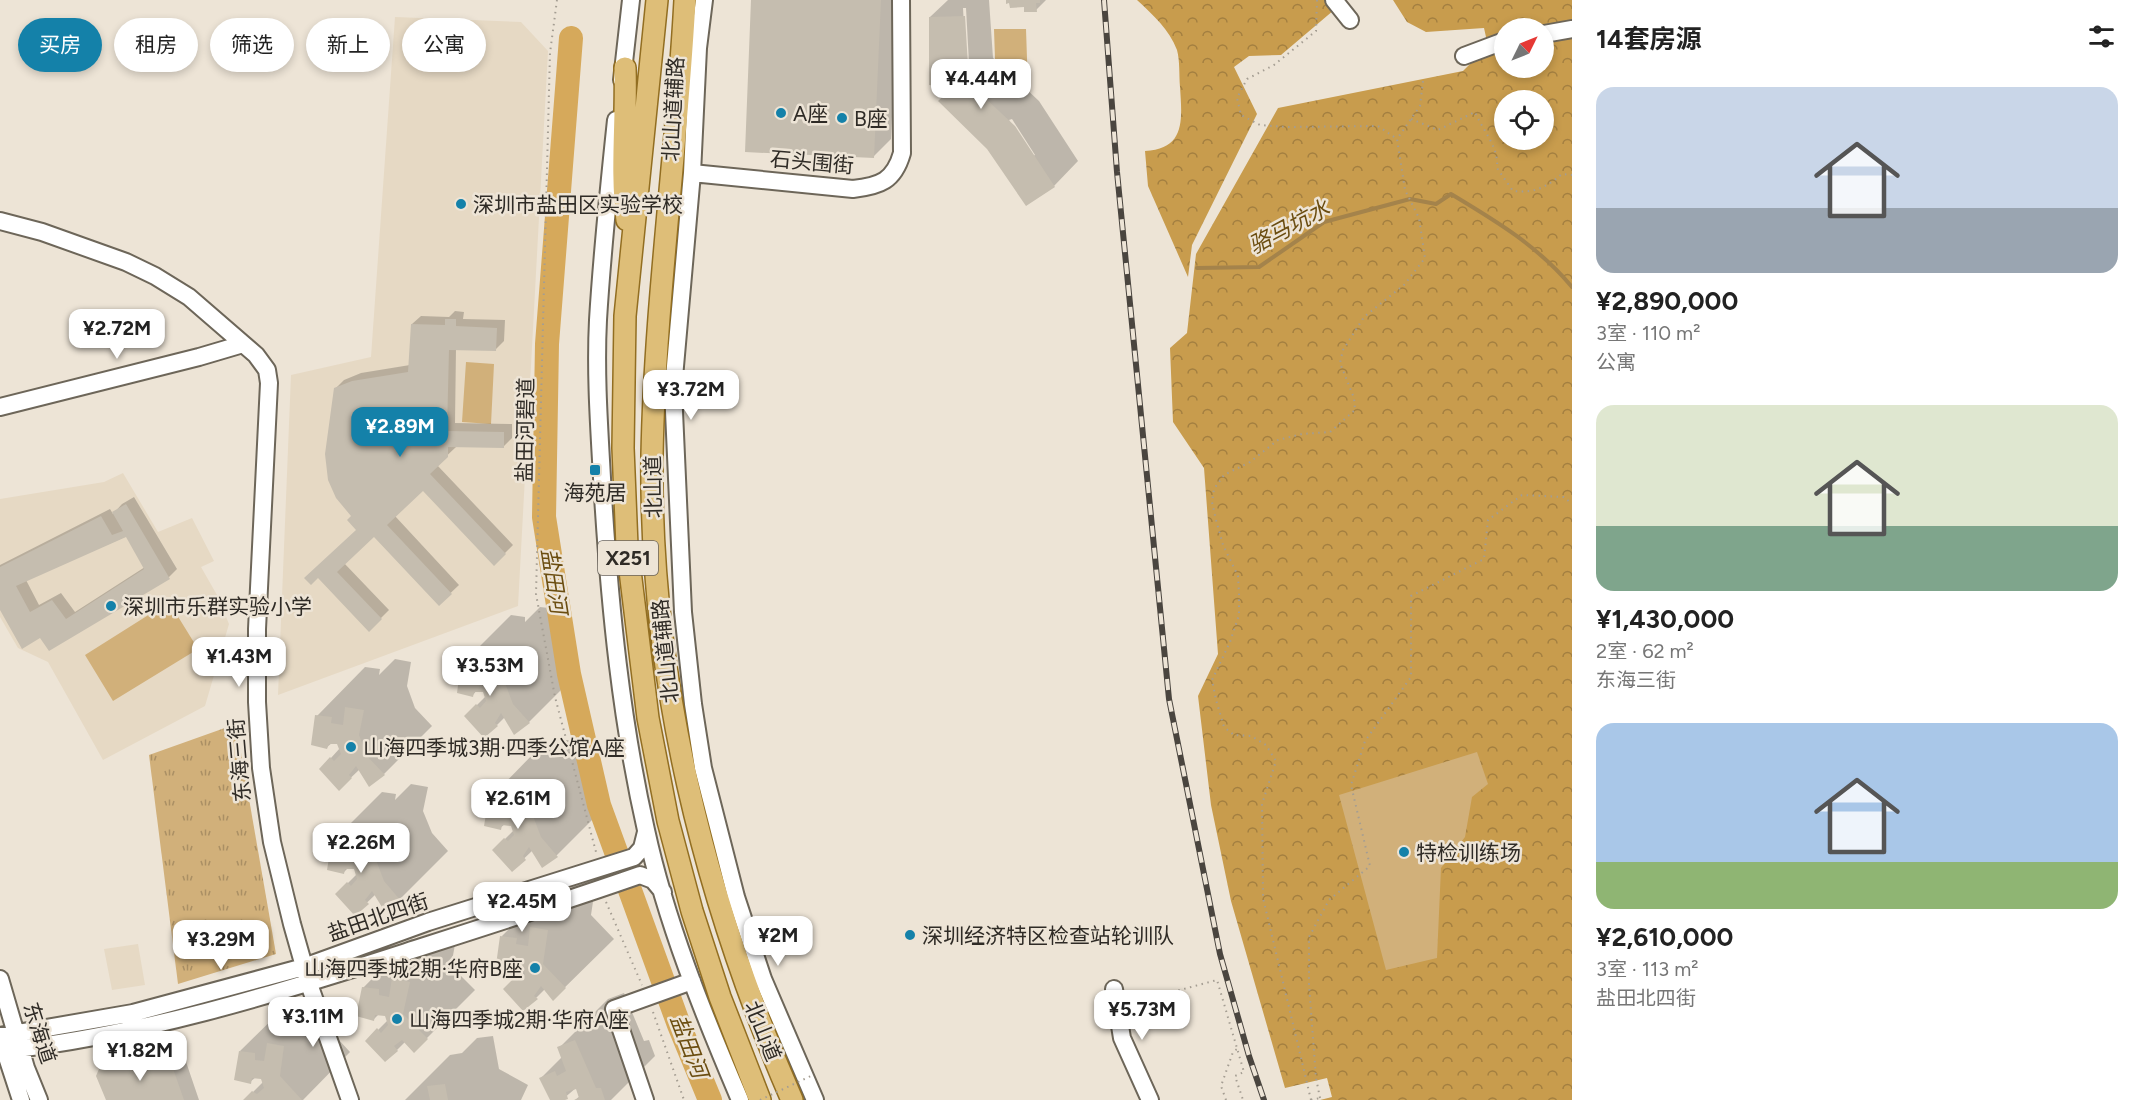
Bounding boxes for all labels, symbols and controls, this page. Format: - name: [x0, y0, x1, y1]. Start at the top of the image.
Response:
- chip: 买房: [18, 18, 102, 72]
- chip: 租房: [114, 18, 198, 72]
- chip: 筛选: [210, 18, 294, 72]
- chip: 新上: [306, 18, 390, 72]
- chip: 公寓: [402, 18, 486, 72]
- north arrow: [1494, 18, 1554, 78]
- map controls: [1494, 18, 1554, 150]
- icon: filters: [2085, 20, 2118, 53]
- text: 14套房源: [1596, 23, 1701, 55]
- street label: 北山道辅路: [658, 56, 688, 162]
- pin: ¥4.44M: [932, 59, 1030, 110]
- text: ¥4.44M: [945, 66, 1017, 90]
- button: locate: [1494, 90, 1554, 150]
- place label: A座: [793, 101, 828, 126]
- marker: A座: [774, 106, 788, 120]
- place label: B座: [854, 106, 888, 131]
- marker: B座: [835, 111, 849, 125]
- icon: home: [1803, 126, 1911, 234]
- street label: 石头围街: [769, 146, 855, 178]
- place label: 深圳市盐田区实验学校: [473, 192, 683, 217]
- water label: 骆马坑水: [1244, 194, 1335, 260]
- marker: 深圳市盐田区实验学校: [454, 197, 468, 211]
- text: ¥2,890,000: [1596, 285, 1738, 317]
- pin: ¥2.72M: [68, 309, 166, 360]
- text: ¥2.72M: [83, 316, 151, 340]
- text: 3室 · 110 m²: [1596, 321, 1700, 345]
- text: 公寓: [1596, 350, 1636, 374]
- pin: ¥3.72M: [642, 370, 740, 421]
- street label: 盐田河碧道: [512, 377, 538, 483]
- text: ¥3.72M: [657, 377, 725, 401]
- pin: ¥2.89M: [351, 407, 449, 458]
- text: ¥2.89M: [365, 414, 435, 438]
- icon: home: [1803, 444, 1911, 552]
- street label: 北山道: [640, 455, 666, 519]
- marker: 海苑居: [588, 463, 602, 477]
- place label: 海苑居: [564, 480, 627, 505]
- road number: X251: [598, 541, 658, 575]
- water label: 盐田河: [536, 546, 573, 620]
- place label: 深圳市乐群实验小学: [123, 594, 312, 619]
- street label: 北山道辅路: [647, 597, 683, 705]
- marker: 深圳市乐群实验小学: [104, 599, 118, 613]
- text: ¥1,430,000: [1596, 603, 1734, 635]
- pin: ¥1.43M: [190, 637, 288, 688]
- text: 2室 · 62 m²: [1596, 639, 1694, 663]
- text: ¥1.43M: [206, 644, 272, 668]
- pin: ¥3.53M: [441, 646, 539, 697]
- text: ¥3.53M: [456, 653, 524, 677]
- text: 东海三街: [1596, 668, 1676, 692]
- street label: 东海三街: [223, 717, 255, 803]
- place label: 山海四季城3期·四季公馆A座: [363, 735, 625, 760]
- marker: 山海四季城3期·四季公馆A座: [344, 740, 358, 754]
- icon: home: [1803, 762, 1911, 870]
- pin: ¥2.61M: [469, 779, 567, 830]
- text: ¥2.61M: [485, 786, 551, 810]
- pin: ¥2.26M: [312, 823, 410, 874]
- text: ¥2.26M: [327, 830, 395, 854]
- place label: 特检训练场: [1416, 840, 1521, 865]
- marker: 特检训练场: [1397, 845, 1411, 859]
- pin: ¥2.45M: [473, 882, 571, 933]
- street label: 盐田北四街: [324, 888, 432, 946]
- text: ¥2.45M: [487, 889, 557, 913]
- pin: ¥2M: [749, 916, 807, 967]
- pin: ¥3.29M: [172, 920, 270, 971]
- text: ¥2,610,000: [1596, 921, 1733, 953]
- text: ¥2M: [758, 923, 798, 947]
- place label: 深圳经济特区检查站轮训队: [922, 923, 1174, 948]
- text: ¥3.29M: [187, 927, 255, 951]
- marker: 深圳经济特区检查站轮训队: [903, 928, 917, 942]
- place label: 山海四季城2期·华府B座: [304, 956, 523, 981]
- text: 3室 · 113 m²: [1596, 957, 1698, 981]
- marker: 山海四季城2期·华府B座: [528, 961, 542, 975]
- text: 盐田北四街: [1596, 986, 1696, 1010]
- pin: ¥5.73M: [1093, 990, 1191, 1041]
- pin: ¥3.11M: [264, 997, 362, 1048]
- street label: 北山道: [740, 997, 786, 1065]
- text: ¥5.73M: [1108, 997, 1176, 1021]
- street label: 东海道: [18, 999, 62, 1067]
- text: ¥3.11M: [282, 1004, 344, 1028]
- place label: 山海四季城2期·华府A座: [409, 1007, 629, 1032]
- water label: 盐田河: [665, 1010, 715, 1085]
- marker: 山海四季城2期·华府A座: [390, 1012, 404, 1026]
- pin: ¥1.82M: [91, 1031, 189, 1082]
- text: ¥1.82M: [107, 1038, 173, 1062]

